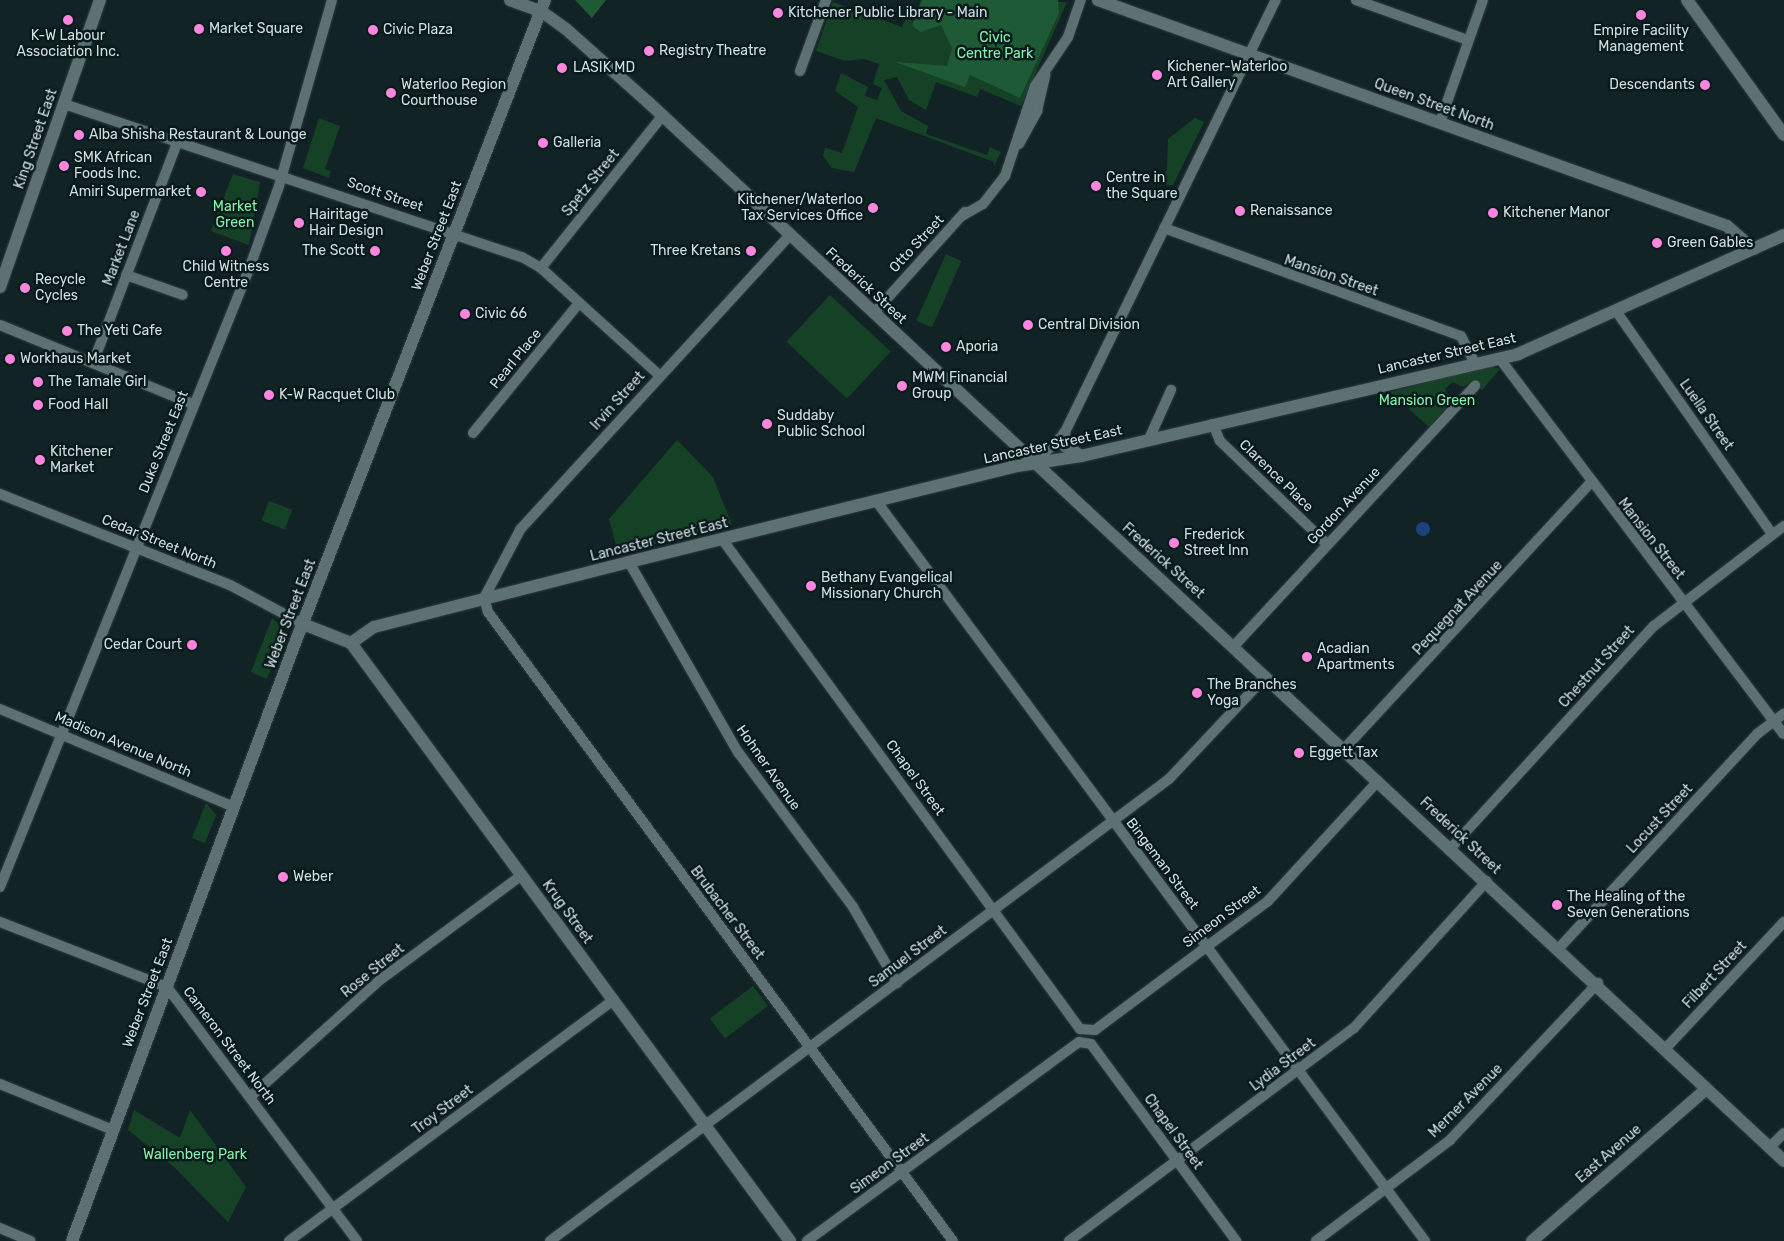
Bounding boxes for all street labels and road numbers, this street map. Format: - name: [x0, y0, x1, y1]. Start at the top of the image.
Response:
- street label: Queen Street North: [1372, 75, 1496, 135]
- street label: King Street East: [11, 87, 61, 191]
- street label: Spetz Street: [559, 146, 623, 220]
- street label: Scott Street: [345, 174, 425, 216]
- street label: Weber Street East: [408, 179, 466, 293]
- street label: Market Lane: [100, 208, 144, 288]
- street label: Otto Street: [886, 212, 948, 276]
- street label: Frederick Street: [822, 244, 910, 328]
- street label: Mansion Street: [1282, 252, 1380, 300]
- street label: Pearl Place: [487, 326, 545, 392]
- street label: Lancaster Street East: [1376, 330, 1518, 378]
- street label: Irvin Street: [587, 368, 649, 434]
- street label: Luella Street: [1675, 376, 1737, 454]
- street label: Duke Street East: [136, 388, 192, 496]
- street label: Lancaster Street East: [982, 422, 1124, 468]
- street label: Clarence Place: [1235, 436, 1317, 516]
- street label: Gordon Avenue: [1304, 464, 1384, 548]
- street label: Mansion Street: [1614, 495, 1688, 583]
- street label: Cedar Street North: [99, 511, 219, 573]
- street label: Lancaster Street East: [588, 515, 730, 565]
- street label: Frederick Street: [1118, 520, 1208, 602]
- street label: Weber Street East: [262, 557, 320, 671]
- street label: Pequegnat Avenue: [1410, 557, 1506, 659]
- street label: Chestnut Street: [1556, 623, 1638, 711]
- street label: Madison Avenue North: [52, 709, 194, 781]
- street label: Hohner Avenue: [732, 722, 804, 814]
- street label: Chapel Street: [882, 737, 948, 819]
- street label: Locust Street: [1624, 781, 1696, 857]
- street label: Frederick Street: [1416, 794, 1504, 878]
- street label: Bingeman Street: [1122, 815, 1202, 913]
- street label: Brubacher Street: [686, 863, 768, 963]
- street label: Krug Street: [538, 877, 596, 947]
- street label: Simeon Street: [1180, 882, 1264, 952]
- street label: Samuel Street: [866, 922, 950, 992]
- street label: Weber Street East: [119, 936, 177, 1050]
- street label: Filbert Street: [1680, 938, 1750, 1012]
- street label: Rose Street: [338, 941, 408, 1001]
- street label: Cameron Street North: [179, 984, 279, 1108]
- street label: Lydia Street: [1247, 1035, 1319, 1095]
- street label: Merner Avenue: [1425, 1060, 1507, 1142]
- street label: Troy Street: [409, 1082, 477, 1138]
- street label: Chapel Street: [1140, 1091, 1206, 1173]
- street label: East Avenue: [1573, 1121, 1645, 1187]
- street label: Simeon Street: [848, 1130, 932, 1198]

